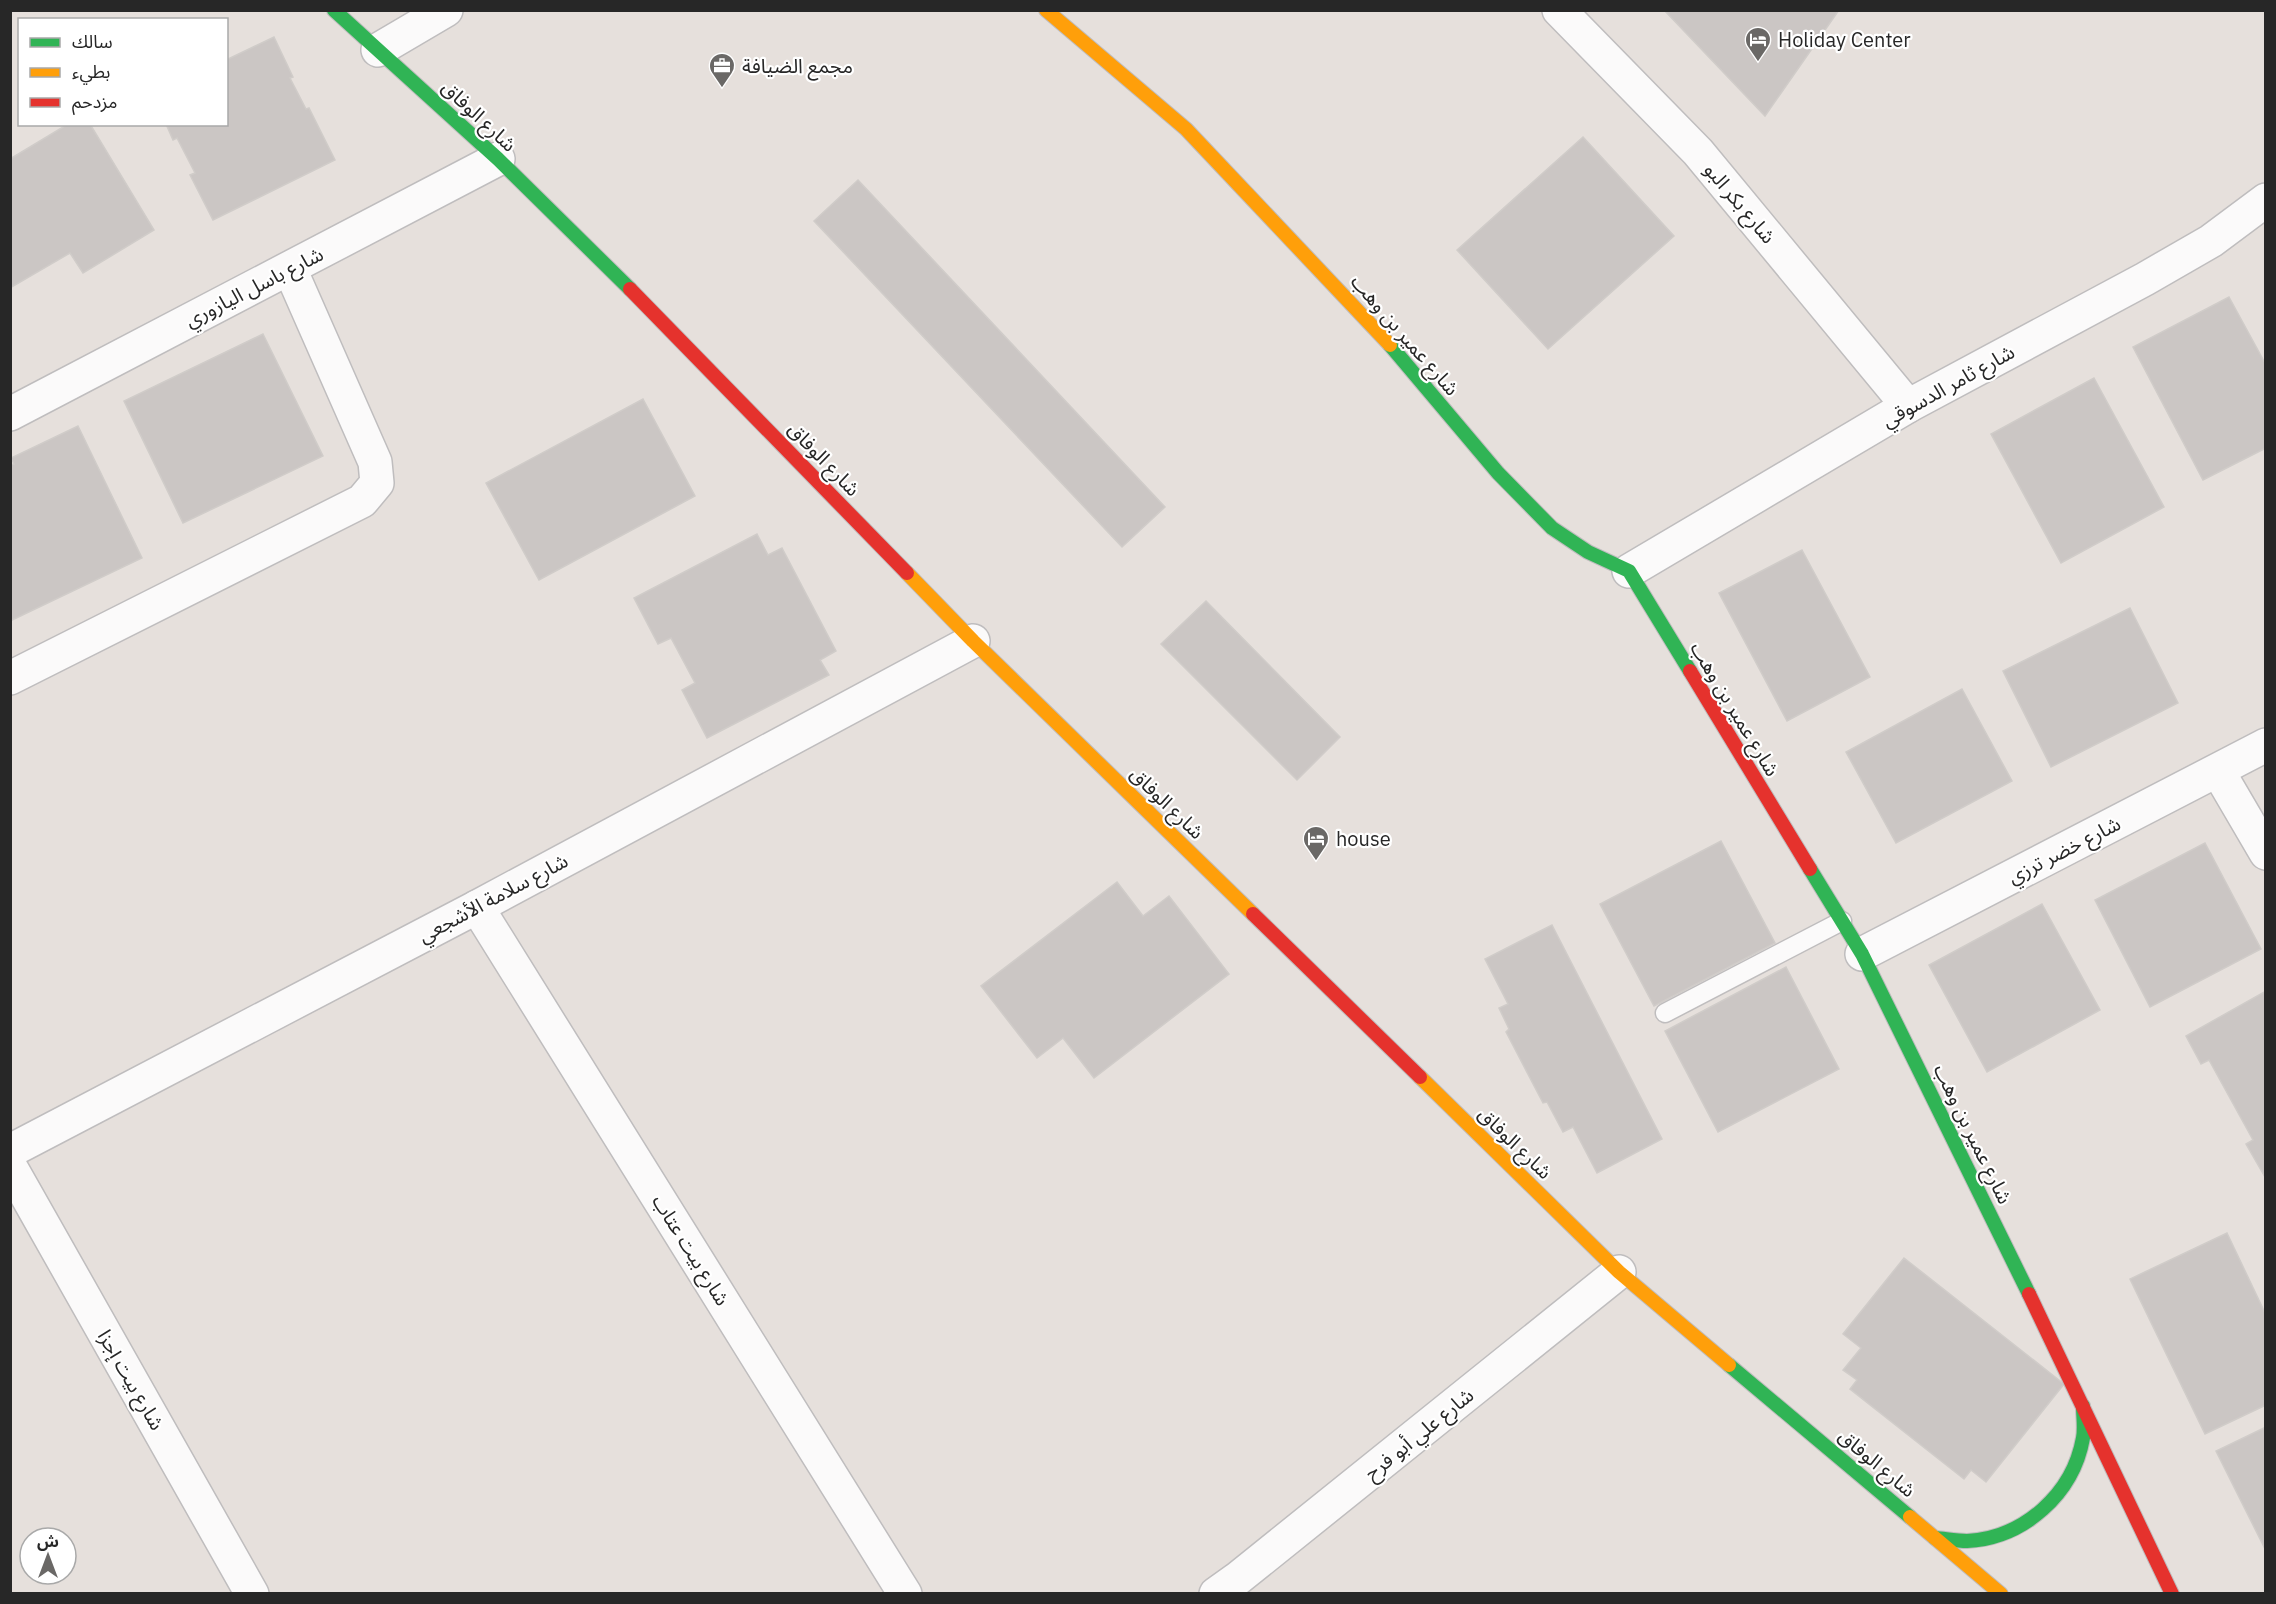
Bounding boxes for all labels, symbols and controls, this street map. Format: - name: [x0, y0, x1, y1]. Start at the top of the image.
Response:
- legend: [18, 18, 228, 126]
- hotel icon: Holiday Center: [1743, 25, 1773, 63]
- place label: Holiday Center: [1778, 26, 1911, 53]
- text: سالك: [72, 30, 113, 53]
- office icon: مجمع الضيافة: [707, 51, 737, 89]
- place label: مجمع الضيافة: [742, 52, 853, 81]
- text: بطيء: [72, 60, 110, 85]
- street label: شارع الوفاق: [435, 74, 523, 159]
- text: مزدحم: [72, 90, 117, 115]
- street label: شارع بكر البو: [1697, 156, 1782, 250]
- street label: شارع باسل اليازوري: [180, 240, 329, 335]
- street label: شارع عمير بن وهب: [1344, 268, 1466, 402]
- street label: شارع ثامر الدسوقي: [1876, 338, 2020, 436]
- street label: شارع الوفاق: [781, 416, 866, 503]
- street label: شارع عمير بن وهب: [1683, 636, 1786, 782]
- street label: شارع الوفاق: [1123, 761, 1210, 846]
- street label: شارع خضر ترزي: [2003, 809, 2126, 892]
- hotel icon: house: [1301, 824, 1331, 862]
- place label: house: [1336, 825, 1391, 852]
- street label: شارع سلامة الأشجعي: [413, 847, 574, 951]
- street label: شارع عمير بن وهب: [1926, 1059, 2019, 1209]
- street label: شارع الوفاق: [1471, 1101, 1558, 1186]
- street label: شارع بيت عتاب: [645, 1189, 736, 1312]
- street label: شارع بيت إجزا: [90, 1325, 171, 1436]
- street label: شارع علي أبو فرح: [1358, 1381, 1481, 1488]
- street label: شارع الوفاق: [1832, 1422, 1922, 1504]
- north arrow: [18, 1526, 78, 1586]
- text: ش: [37, 1531, 59, 1551]

